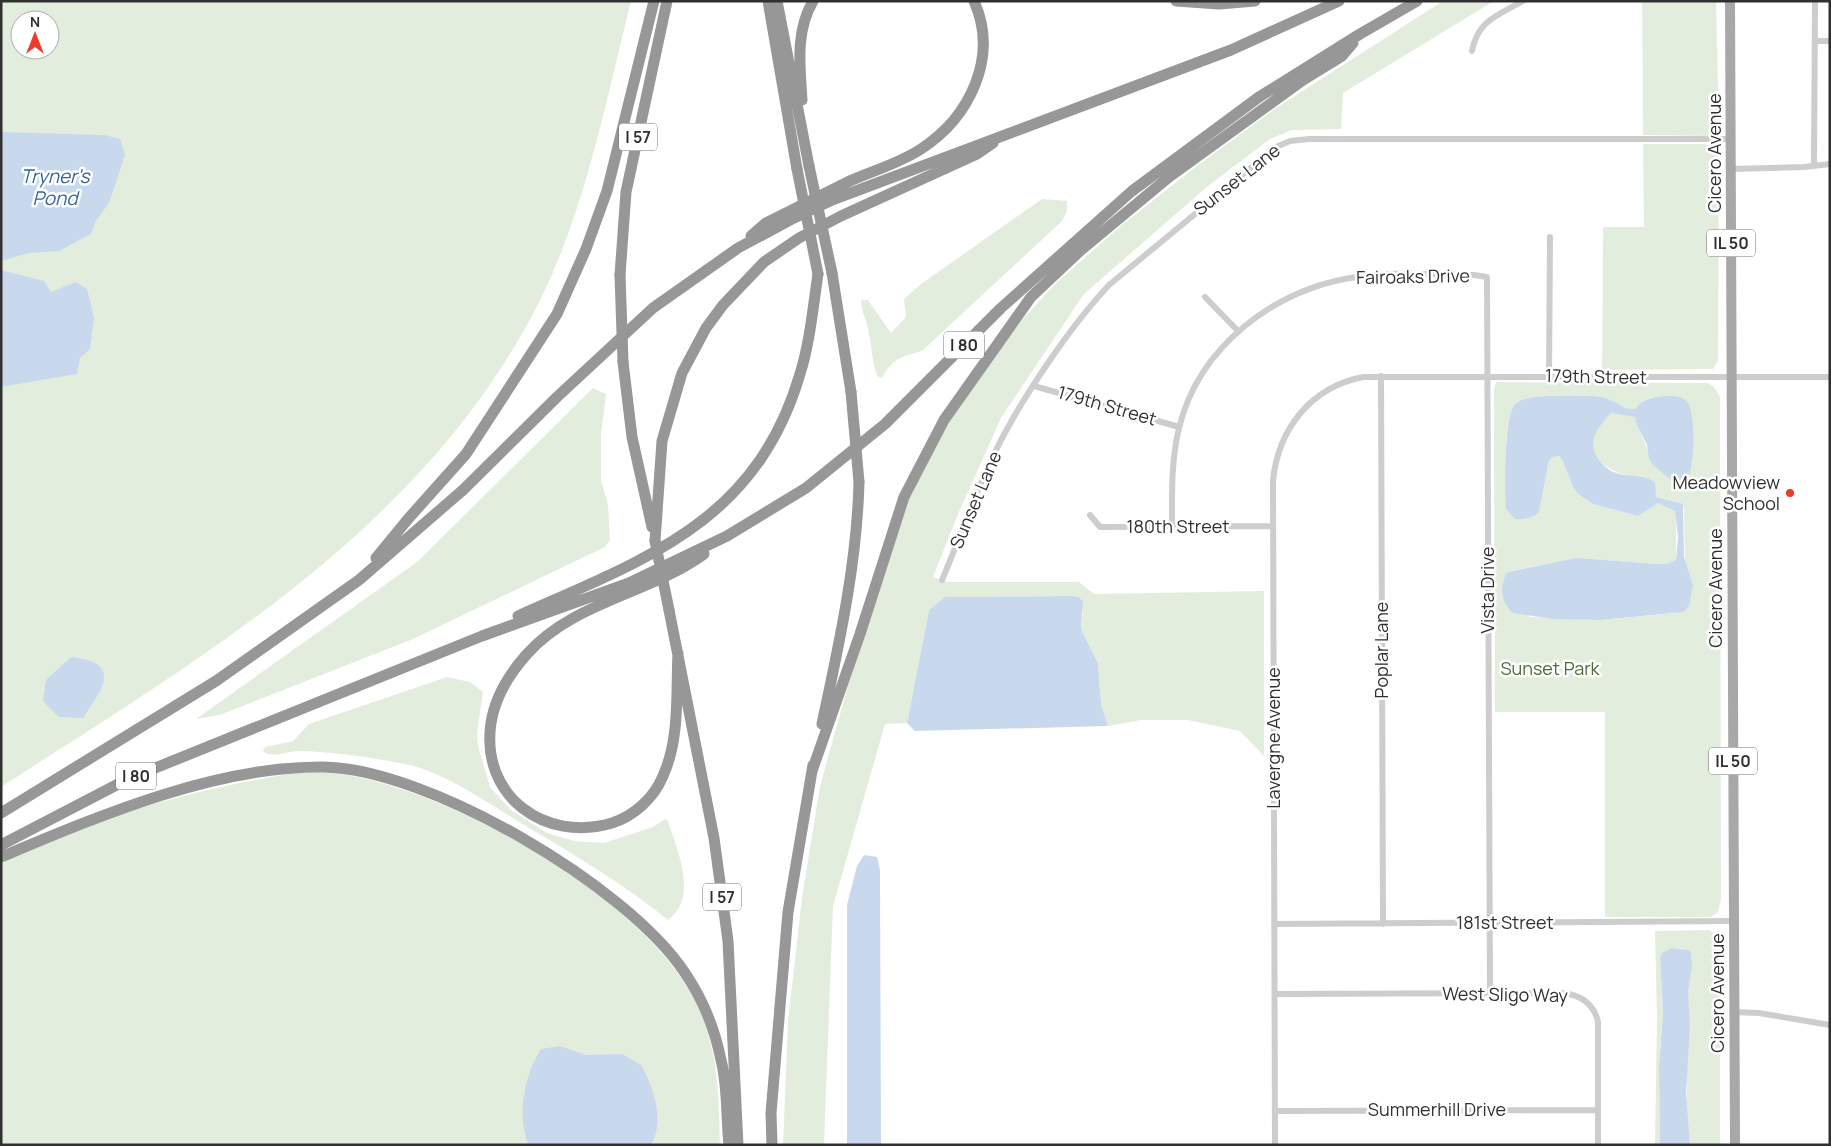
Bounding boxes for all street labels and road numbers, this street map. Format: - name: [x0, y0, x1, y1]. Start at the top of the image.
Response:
- street label: Cicero Avenue: [1702, 93, 1726, 213]
- road number: I 57: [619, 124, 657, 150]
- street label: Sunset Lane: [1188, 138, 1285, 221]
- road number: IL 50: [1707, 230, 1755, 256]
- street label: Fairoaks Drive: [1356, 263, 1470, 289]
- road number: I 80: [944, 332, 984, 358]
- street label: 179th Street: [1545, 363, 1647, 389]
- street label: 179th Street: [1055, 380, 1159, 431]
- street label: Sunset Lane: [944, 447, 1006, 552]
- street label: 180th Street: [1127, 514, 1229, 538]
- street label: Cicero Avenue: [1703, 528, 1727, 648]
- street label: Vista Drive: [1475, 546, 1499, 634]
- street label: Poplar Lane: [1369, 602, 1393, 698]
- street label: Lavergne Avenue: [1261, 667, 1285, 809]
- road number: IL 50: [1709, 748, 1757, 774]
- road number: I 80: [116, 762, 156, 789]
- road number: I 57: [703, 884, 741, 910]
- street label: 181st Street: [1456, 910, 1554, 934]
- street label: Cicero Avenue: [1705, 933, 1729, 1053]
- street label: West Sligo Way: [1442, 981, 1569, 1007]
- street label: Summerhill Drive: [1368, 1097, 1506, 1121]

